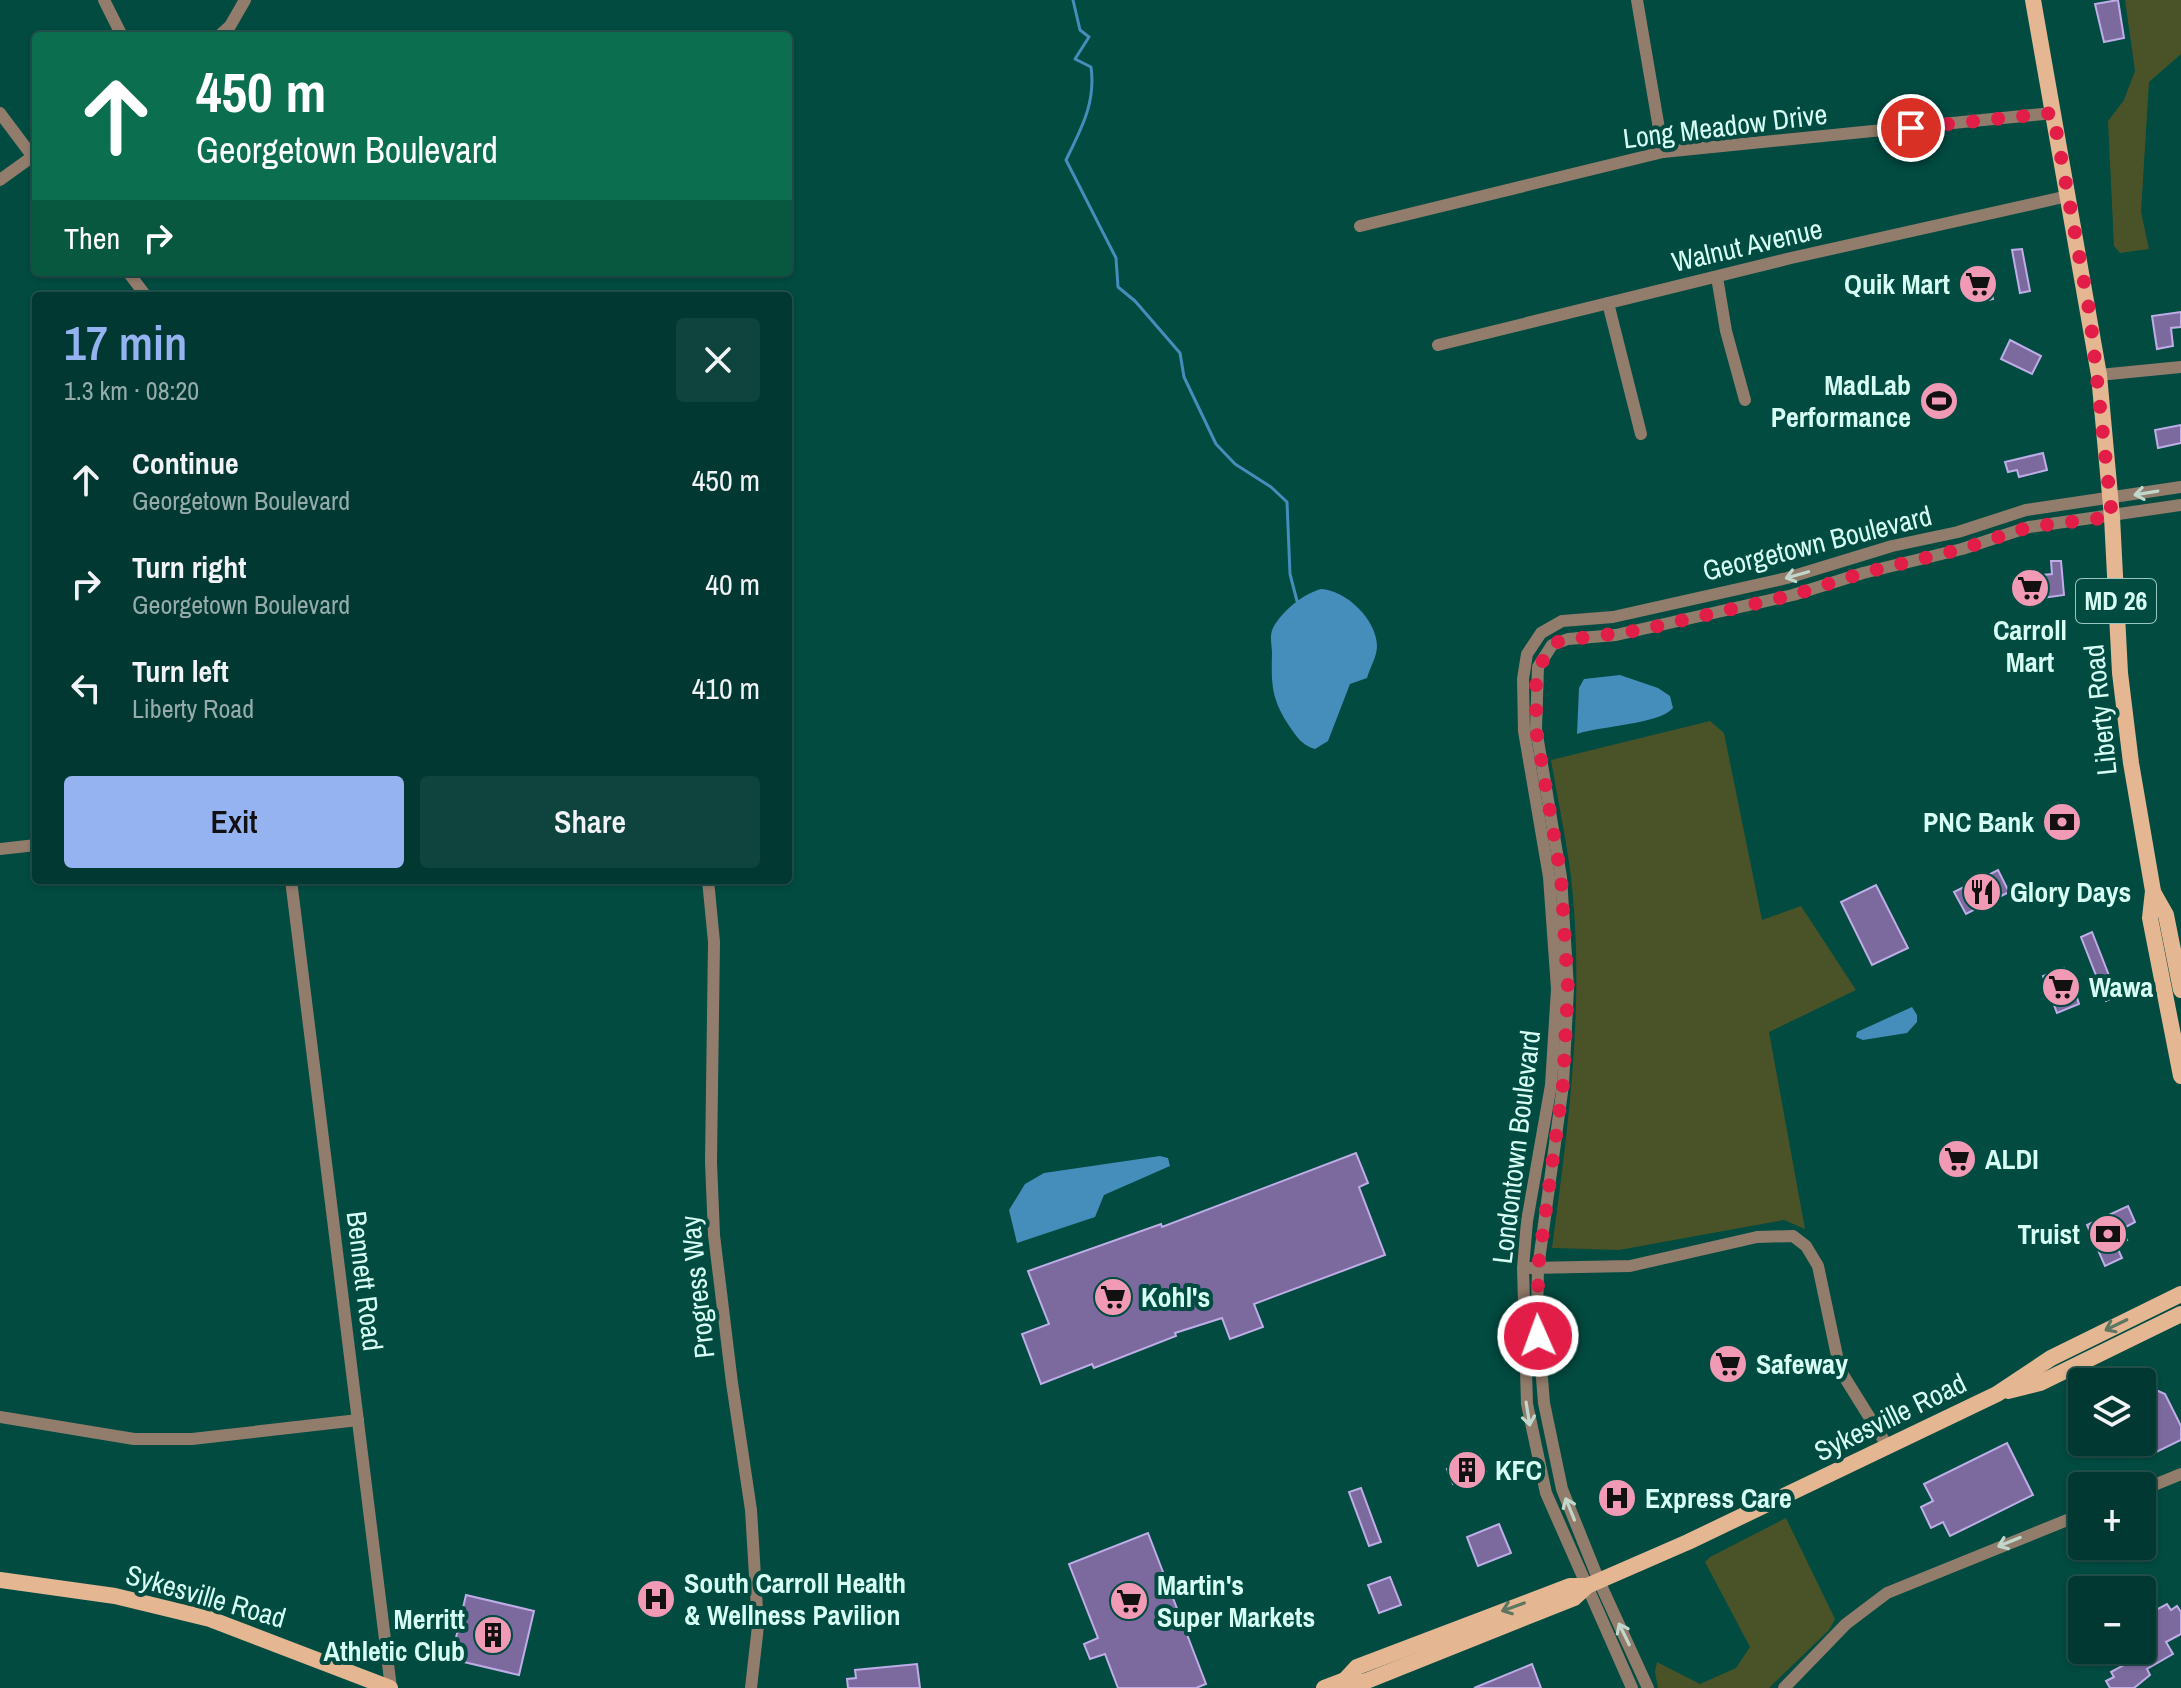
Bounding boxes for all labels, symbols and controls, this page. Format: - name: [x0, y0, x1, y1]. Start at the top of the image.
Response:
- text: 450 m: [196, 54, 326, 129]
- icon: ahead: [64, 64, 168, 168]
- pin: [1877, 94, 1945, 162]
- street label: Long Meadow Drive: [1621, 95, 1829, 157]
- icon: arrive: [1889, 106, 1933, 150]
- text: Georgetown Boulevard: [196, 126, 498, 174]
- street label: Walnut Avenue: [1668, 209, 1826, 281]
- icon: right: [136, 216, 180, 260]
- text: Then: [64, 218, 120, 258]
- supermarket icon: Quik Mart: [1957, 263, 1999, 305]
- place label: Quik Mart: [1844, 265, 1950, 303]
- text: 17 min: [64, 310, 187, 375]
- button: close: [676, 318, 760, 402]
- place label: MadLab Performance: [1771, 366, 1911, 436]
- text: 1.3 km · 08:20: [64, 373, 199, 408]
- sports icon: MadLab Performance: [1918, 380, 1960, 422]
- text: Continue: [132, 443, 239, 483]
- icon: ahead: [64, 458, 108, 502]
- text: 450 m: [692, 460, 760, 500]
- text: Georgetown Boulevard: [132, 483, 350, 518]
- one-way arrow: [2134, 486, 2159, 501]
- street label: Georgetown Boulevard: [1698, 496, 1936, 590]
- text: Turn right: [132, 547, 246, 587]
- icon: right: [64, 562, 108, 606]
- text: 40 m: [705, 564, 760, 604]
- supermarket icon: Carroll Mart: [2009, 567, 2051, 609]
- one-way arrow: [1785, 568, 1811, 583]
- road number: MD 26: [2076, 579, 2156, 623]
- text: Georgetown Boulevard: [132, 587, 350, 622]
- place label: Carroll Mart: [1993, 611, 2067, 681]
- street label: Liberty Road: [2074, 643, 2126, 777]
- text: Turn left: [132, 651, 229, 691]
- icon: left: [64, 666, 108, 710]
- text: 410 m: [692, 668, 760, 708]
- text: Liberty Road: [132, 691, 254, 726]
- button: Exit: [64, 776, 404, 868]
- button: Share: [420, 776, 760, 868]
- bank icon: PNC Bank: [2041, 801, 2083, 843]
- place label: PNC Bank: [1923, 803, 2034, 841]
- restaurant icon: Glory Days: [1961, 871, 2003, 913]
- place label: Glory Days: [2010, 873, 2131, 911]
- supermarket icon: Wawa: [2040, 966, 2082, 1008]
- place label: Wawa: [2089, 968, 2153, 1006]
- street label: Londontown Boulevard: [1483, 1028, 1549, 1266]
- supermarket icon: ALDI: [1936, 1138, 1978, 1180]
- place label: ALDI: [1985, 1140, 2039, 1178]
- street label: Bennett Road: [338, 1209, 392, 1353]
- street label: Progress Way: [671, 1213, 723, 1360]
- bank icon: Truist: [2087, 1213, 2129, 1255]
- place label: Truist: [2017, 1215, 2080, 1253]
- supermarket icon: Kohl's: [1092, 1276, 1134, 1318]
- place label: Kohl's: [1141, 1278, 1210, 1316]
- position arrow: [1496, 1294, 1580, 1378]
- one-way arrow: [2104, 1318, 2128, 1333]
- supermarket icon: Safeway: [1707, 1343, 1749, 1385]
- place label: Safeway: [1756, 1345, 1848, 1383]
- street label: Sykesville Road: [1808, 1364, 1972, 1470]
- map controls: [2068, 1368, 2156, 1664]
- button: layers: [2068, 1368, 2156, 1456]
- one-way arrow: [1522, 1401, 1537, 1427]
- building icon: KFC: [1446, 1449, 1488, 1491]
- place label: KFC: [1495, 1451, 1542, 1489]
- button: +: [2068, 1472, 2156, 1560]
- hospital icon: Express Care: [1596, 1477, 1638, 1519]
- place label: Express Care: [1645, 1479, 1792, 1517]
- one-way arrow: [1562, 1497, 1576, 1522]
- one-way arrow: [1997, 1536, 2022, 1550]
- street label: Sykesville Road: [122, 1555, 290, 1637]
- place label: South Carroll Health & Wellness Pavilion: [684, 1564, 906, 1634]
- place label: Martin's Super Markets: [1157, 1566, 1315, 1636]
- button: −: [2068, 1576, 2156, 1664]
- hospital icon: South Carroll Health & Wellness Pavilion: [635, 1578, 677, 1620]
- supermarket icon: Martin's Super Markets: [1108, 1580, 1150, 1622]
- place label: Merritt Athletic Club: [323, 1600, 465, 1670]
- one-way arrow: [1501, 1601, 1526, 1615]
- building icon: Merritt Athletic Club: [472, 1614, 514, 1656]
- one-way arrow: [1616, 1623, 1631, 1647]

